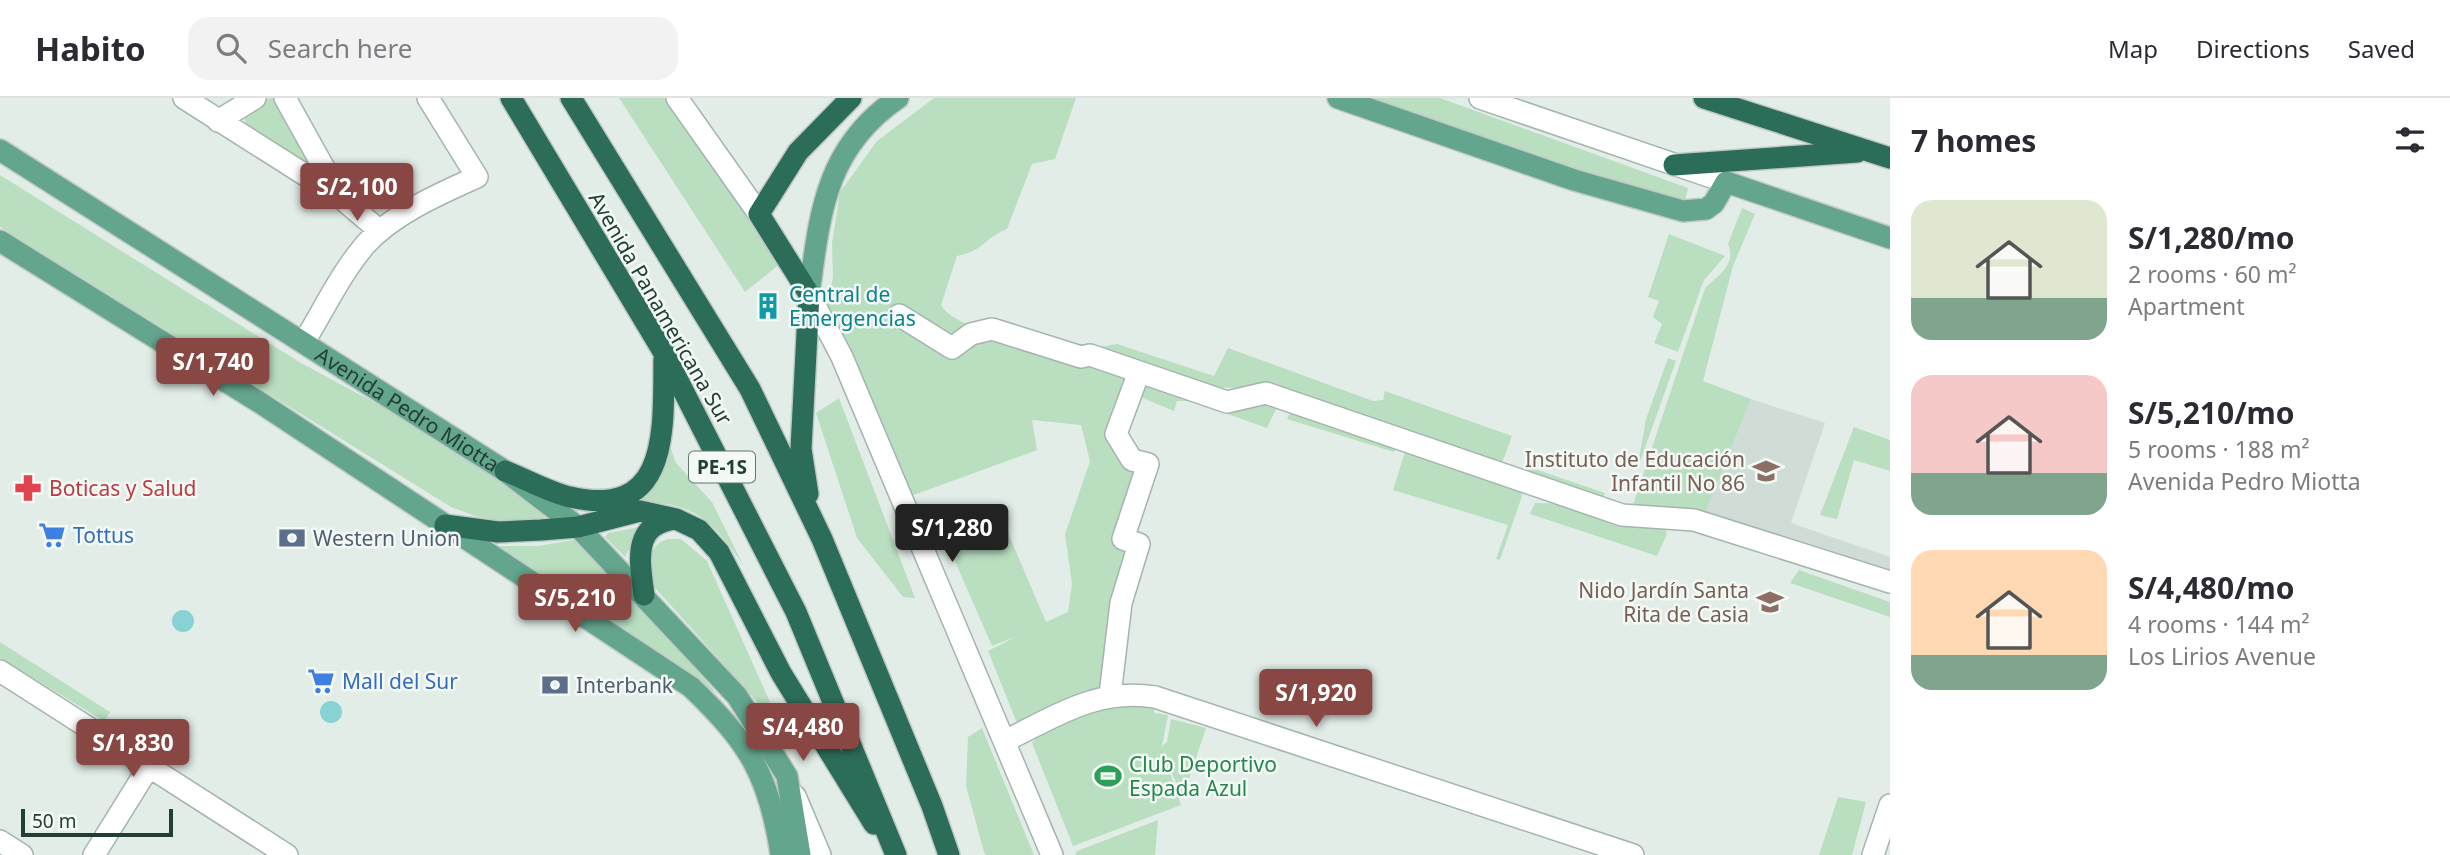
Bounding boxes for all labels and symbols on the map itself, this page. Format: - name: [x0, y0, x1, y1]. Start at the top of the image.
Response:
- pin: S/2,100: [292, 164, 422, 223]
- street label: Avenida Panamericana Sur: [583, 186, 739, 430]
- place label: Central de Emergencias: [789, 280, 916, 332]
- building icon: Central de Emergencias: [753, 291, 783, 321]
- pin: S/1,740: [148, 338, 278, 398]
- street label: Avenida Pedro Miotta: [310, 340, 505, 478]
- place label: Instituto de Educación Infantil No 86: [1525, 445, 1745, 497]
- road number: PE-1S: [689, 452, 755, 482]
- school or university icon: Instituto de Educación Infantil No 86: [1751, 456, 1781, 486]
- pharmacy icon: Boticas y Salud: [13, 473, 43, 503]
- place label: Boticas y Salud: [49, 474, 197, 502]
- pin: S/1,280: [887, 504, 1017, 564]
- supermarket icon: Tottus: [37, 520, 67, 550]
- place label: Tottus: [73, 521, 134, 549]
- bank icon: Western Union: [277, 523, 307, 553]
- place label: Western Union: [313, 524, 460, 552]
- pin: S/5,210: [510, 574, 640, 634]
- place label: Nido Jardín Santa Rita de Casia: [1578, 576, 1749, 628]
- school or university icon: Nido Jardín Santa Rita de Casia: [1755, 587, 1785, 617]
- supermarket icon: Mall del Sur: [306, 666, 336, 696]
- place label: Mall del Sur: [342, 667, 458, 695]
- bank icon: Interbank: [540, 670, 570, 700]
- pin: S/1,920: [1251, 670, 1381, 729]
- place label: Interbank: [576, 671, 674, 699]
- pin: S/4,480: [738, 704, 868, 763]
- pin: S/1,830: [68, 720, 198, 779]
- place label: Club Deportivo Espada Azul: [1129, 750, 1277, 802]
- sports icon: Club Deportivo Espada Azul: [1093, 761, 1123, 791]
- scale bar: [21, 806, 173, 838]

